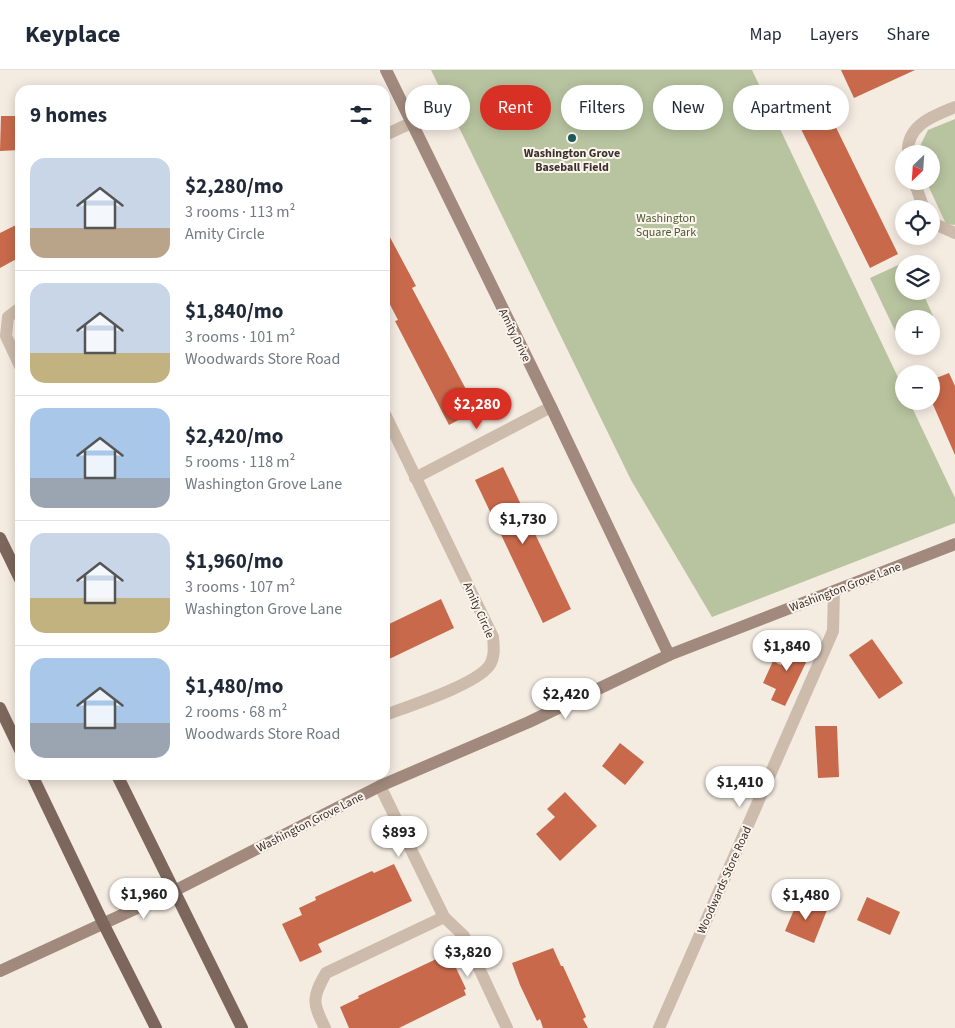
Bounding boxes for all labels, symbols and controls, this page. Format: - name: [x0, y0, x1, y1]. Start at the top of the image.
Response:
- text: Keyplace: [25, 17, 120, 52]
- text: Map: [750, 22, 782, 47]
- text: Layers: [810, 22, 859, 47]
- text: Share: [887, 22, 930, 47]
- chip: Buy: [405, 85, 470, 130]
- chip: Rent: [480, 85, 551, 130]
- chip: Filters: [561, 85, 643, 130]
- chip: New: [653, 85, 723, 130]
- chip: Apartment: [733, 85, 849, 130]
- text: 9 homes: [30, 100, 107, 130]
- icon: filters: [347, 101, 375, 129]
- marker: Washington Grove Baseball Field: [566, 132, 578, 144]
- place label: Washington Grove Baseball Field: [524, 145, 620, 176]
- north arrow: [895, 145, 940, 190]
- map controls: [895, 145, 940, 410]
- text: $2,280/mo: [185, 171, 284, 201]
- icon: home: [70, 178, 130, 238]
- button: locate: [895, 200, 940, 245]
- text: 3 rooms · 113 m²: [185, 201, 295, 223]
- park label: Washington Square Park: [636, 210, 696, 241]
- text: Amity Circle: [185, 223, 265, 245]
- button: layers: [895, 255, 940, 300]
- text: $1,840/mo: [185, 296, 284, 326]
- icon: home: [70, 303, 130, 363]
- street label: Amity Drive: [494, 306, 535, 365]
- button: +: [895, 310, 940, 355]
- text: 3 rooms · 101 m²: [185, 326, 295, 348]
- text: Woodwards Store Road: [185, 348, 340, 370]
- button: −: [895, 365, 940, 410]
- pin: $2,280: [436, 388, 518, 430]
- text: $2,280: [453, 393, 501, 415]
- text: $2,420/mo: [185, 421, 284, 451]
- icon: home: [70, 428, 130, 488]
- text: 5 rooms · 118 m²: [185, 451, 295, 473]
- text: Washington Grove Lane: [185, 473, 342, 495]
- pin: $1,730: [482, 502, 564, 545]
- text: $1,730: [499, 508, 547, 530]
- text: $1,960/mo: [185, 546, 284, 576]
- icon: home: [70, 553, 130, 613]
- street label: Washington Grove Lane: [787, 558, 903, 617]
- text: 3 rooms · 107 m²: [185, 576, 295, 598]
- street label: Amity Circle: [459, 579, 498, 641]
- text: Washington Grove Lane: [185, 598, 342, 620]
- pin: $1,840: [746, 630, 828, 672]
- text: $1,840: [763, 635, 811, 657]
- text: $1,480/mo: [185, 671, 284, 701]
- icon: home: [70, 678, 130, 738]
- pin: $2,420: [525, 678, 607, 720]
- text: $2,420: [542, 683, 590, 705]
- text: 2 rooms · 68 m²: [185, 701, 287, 723]
- text: Woodwards Store Road: [185, 723, 340, 745]
- pin: $1,410: [699, 766, 781, 808]
- text: $1,410: [716, 771, 764, 793]
- street label: Washington Grove Lane: [254, 788, 367, 857]
- pin: $893: [369, 816, 429, 858]
- text: $893: [382, 821, 416, 843]
- street label: Woodwards Store Road: [693, 824, 756, 937]
- pin: $1,960: [103, 878, 185, 920]
- pin: $1,480: [765, 878, 847, 921]
- text: $1,960: [120, 883, 168, 905]
- text: $1,480: [782, 884, 830, 906]
- pin: $3,820: [427, 936, 509, 978]
- text: $3,820: [444, 941, 492, 963]

